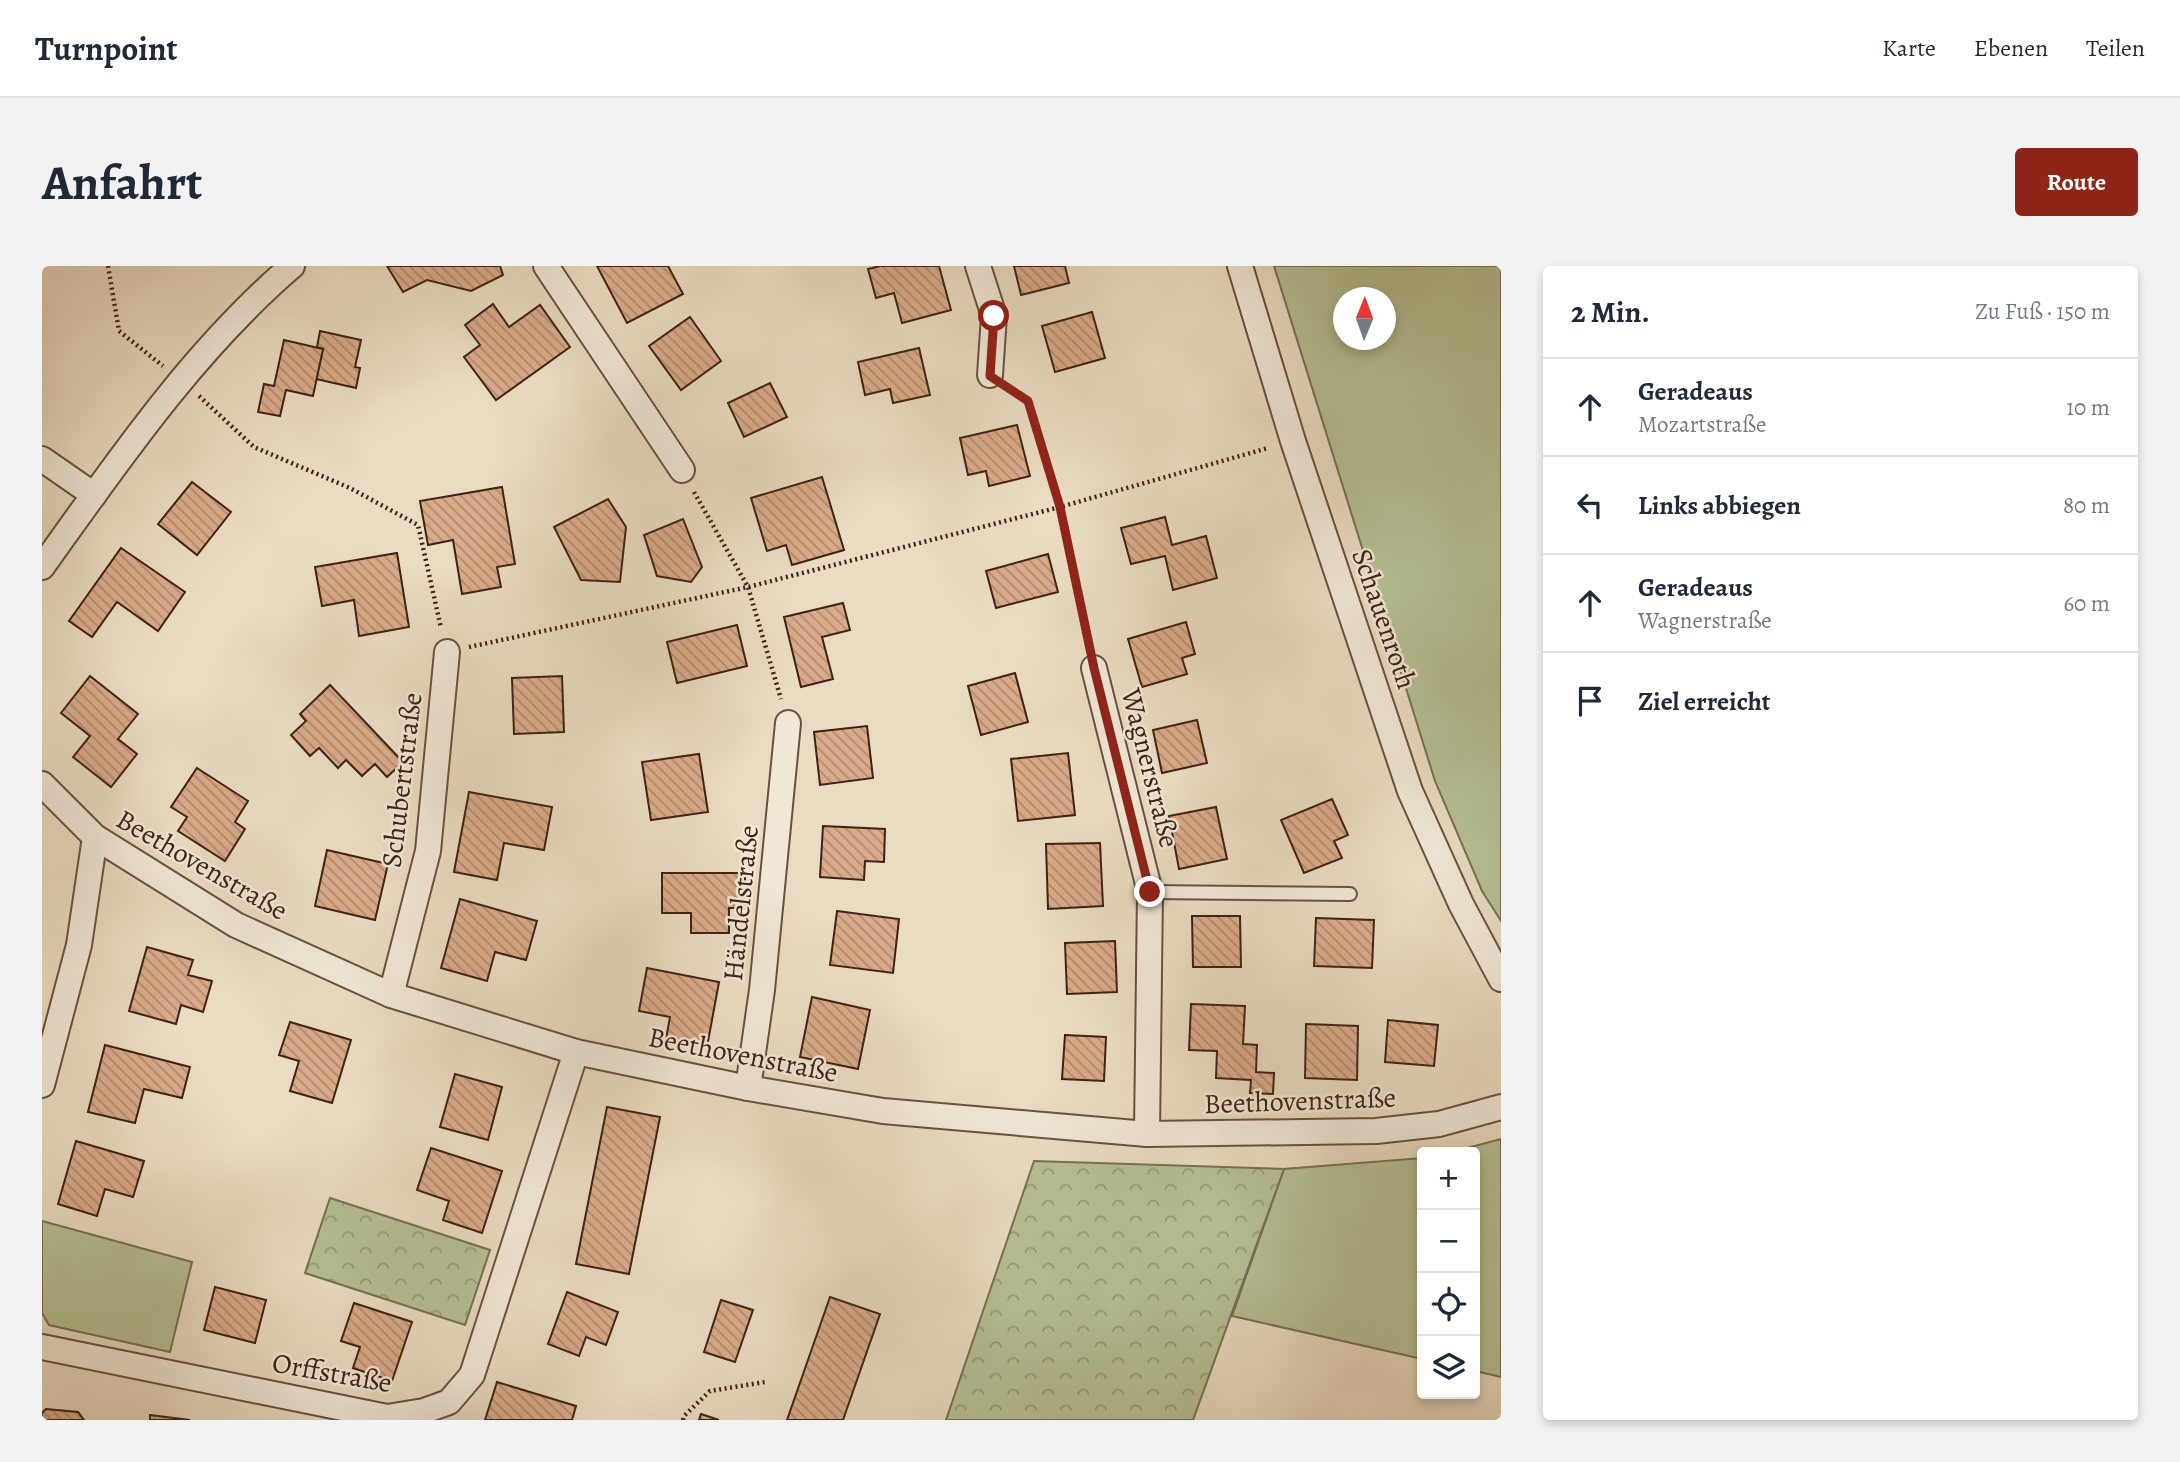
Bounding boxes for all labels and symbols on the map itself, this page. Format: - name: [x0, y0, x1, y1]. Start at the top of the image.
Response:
- north arrow: [1333, 287, 1396, 350]
- route start: [978, 300, 1009, 331]
- street label: Schauenroth: [1342, 544, 1426, 694]
- street label: Wagnerstraße: [1112, 684, 1188, 851]
- street label: Schubertstraße: [372, 690, 432, 870]
- street label: Beethovenstraße: [109, 800, 295, 930]
- street label: Händelstraße: [714, 823, 768, 983]
- route end: [1134, 876, 1165, 907]
- street label: Beethovenstraße: [645, 1018, 841, 1092]
- street label: Beethovenstraße: [1203, 1079, 1397, 1123]
- street label: Orffstraße: [269, 1344, 395, 1402]

